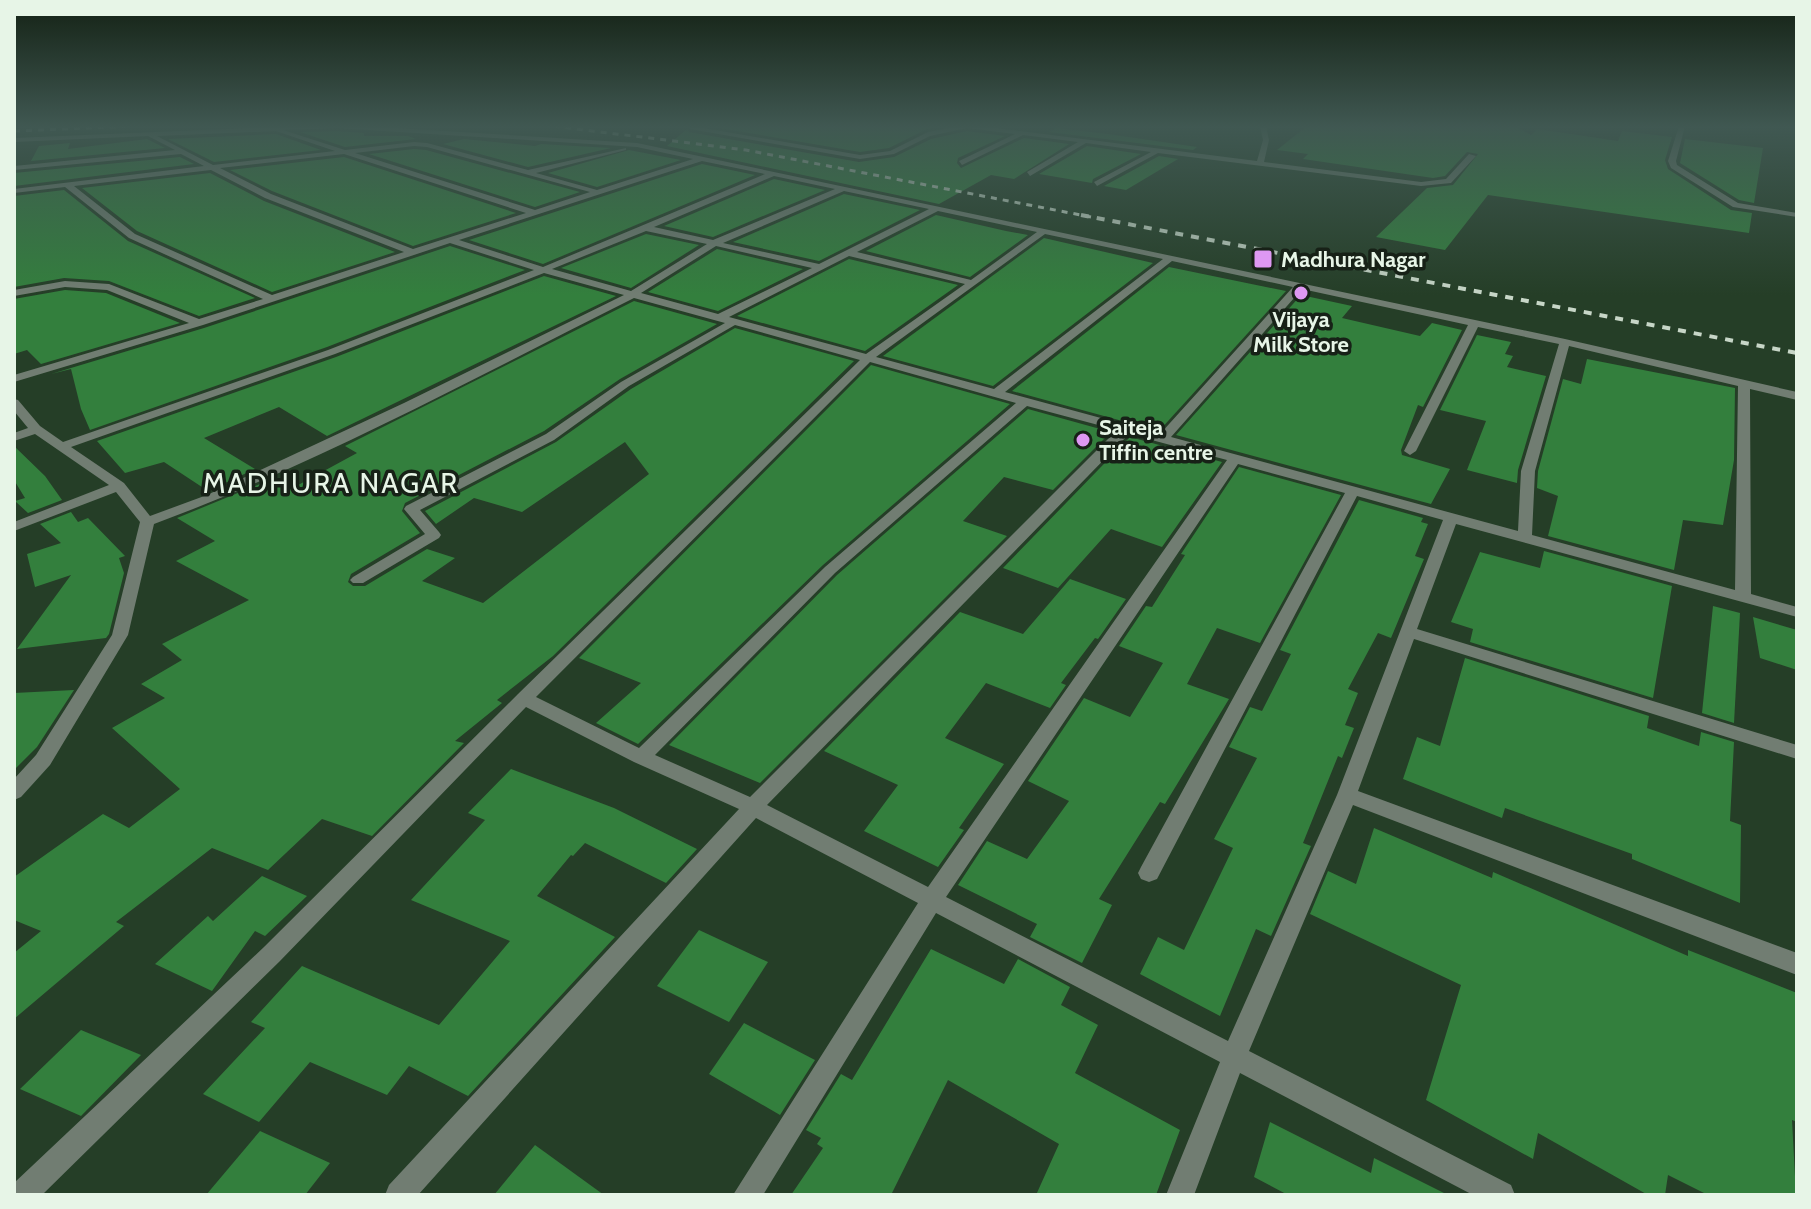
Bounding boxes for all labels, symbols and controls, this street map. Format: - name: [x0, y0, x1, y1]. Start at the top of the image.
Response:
- place label: Madhura Nagar: [1281, 246, 1426, 273]
- marker: Madhura Nagar: [1252, 248, 1274, 270]
- marker: Vijaya Milk Store: [1292, 284, 1310, 302]
- place label: Vijaya Milk Store: [1253, 306, 1349, 358]
- place label: Saiteja Tiffin centre: [1099, 414, 1213, 466]
- marker: Saiteja Tiffin centre: [1074, 431, 1092, 449]
- district label: MADHURA NAGAR: [203, 466, 459, 500]

